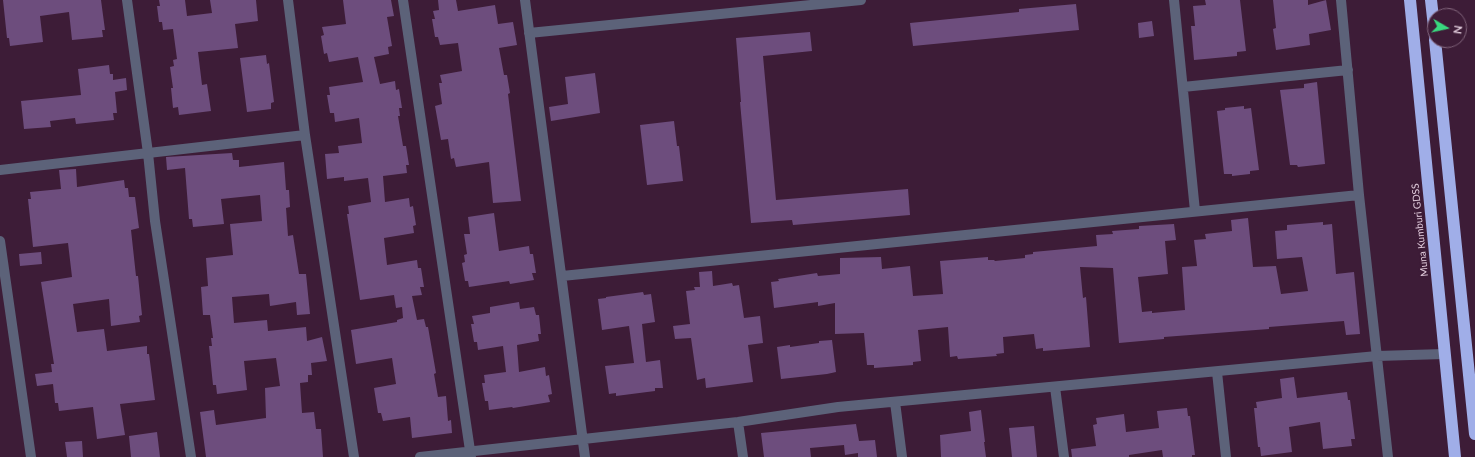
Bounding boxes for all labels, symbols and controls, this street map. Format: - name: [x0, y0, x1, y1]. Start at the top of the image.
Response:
- north arrow: [1427, 8, 1467, 48]
- text: N: [1451, 25, 1465, 35]
- street label: Muna Kumburi GDSS: [1409, 183, 1431, 277]

